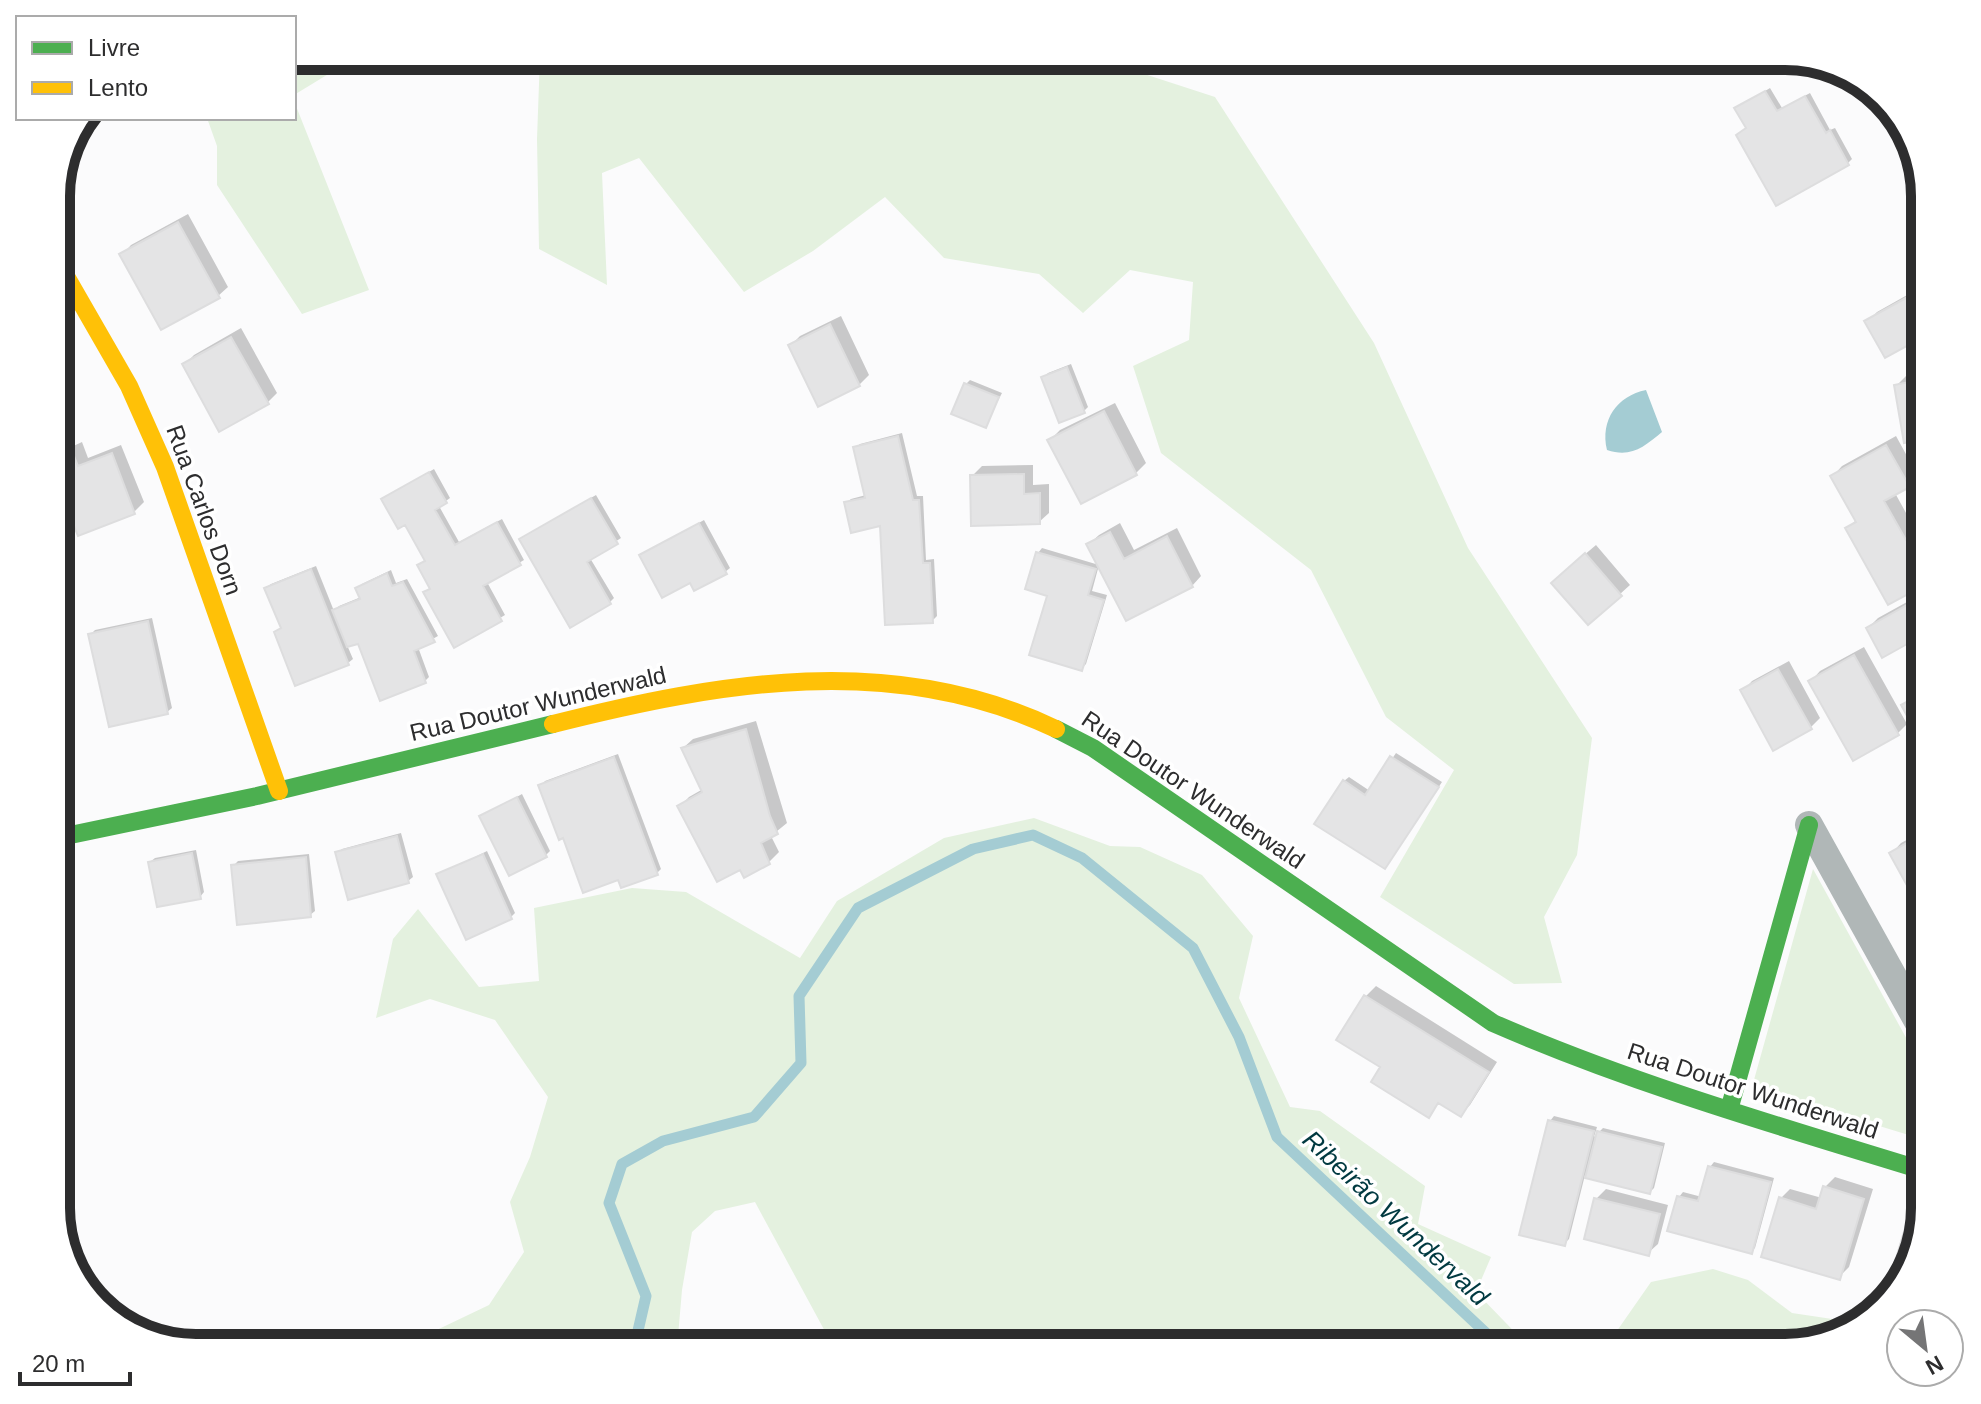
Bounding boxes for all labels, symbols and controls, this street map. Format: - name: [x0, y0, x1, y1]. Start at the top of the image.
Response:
- legend: [16, 16, 296, 120]
- text: Livre: [88, 34, 140, 61]
- text: Lento: [88, 74, 148, 101]
- street label: Rua Carlos Dorn: [161, 421, 248, 598]
- street label: Rua Doutor Wunderwald: [407, 661, 669, 746]
- street label: Rua Doutor Wunderwald: [1077, 705, 1310, 874]
- street label: Rua Doutor Wunderwald: [1624, 1037, 1882, 1144]
- water label: Ribeirão Wundervald: [1297, 1124, 1496, 1313]
- north arrow: [1885, 1308, 1965, 1388]
- scale bar: [20, 1336, 130, 1386]
- text: 20 m: [32, 1350, 85, 1377]
- text: N: [1921, 1350, 1947, 1380]

